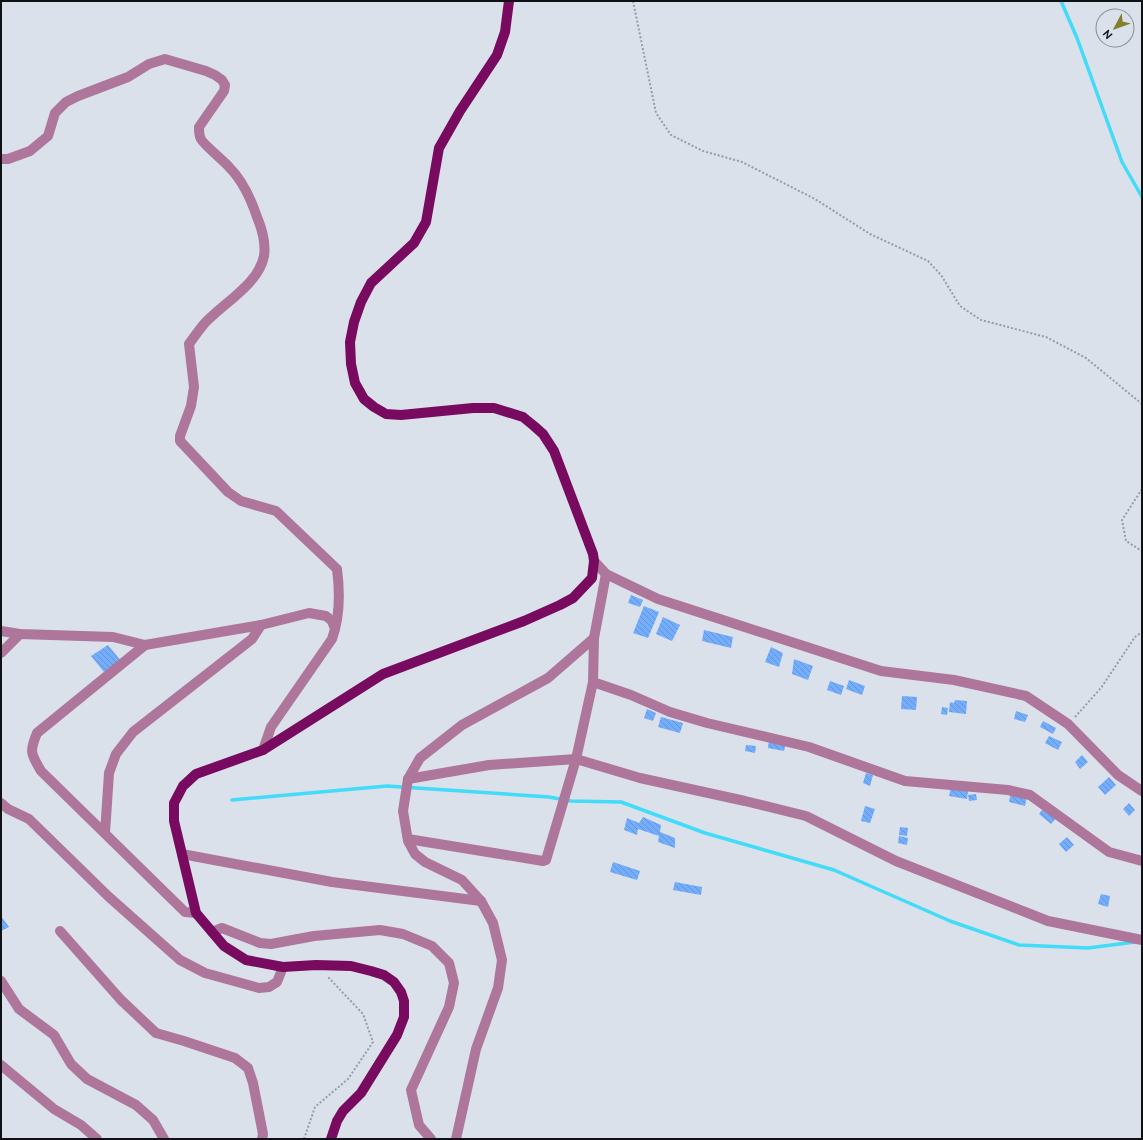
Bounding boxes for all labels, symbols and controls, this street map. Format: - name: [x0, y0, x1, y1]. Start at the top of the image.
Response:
- north arrow: [1095, 8, 1135, 48]
- text: N: [1100, 28, 1115, 42]

